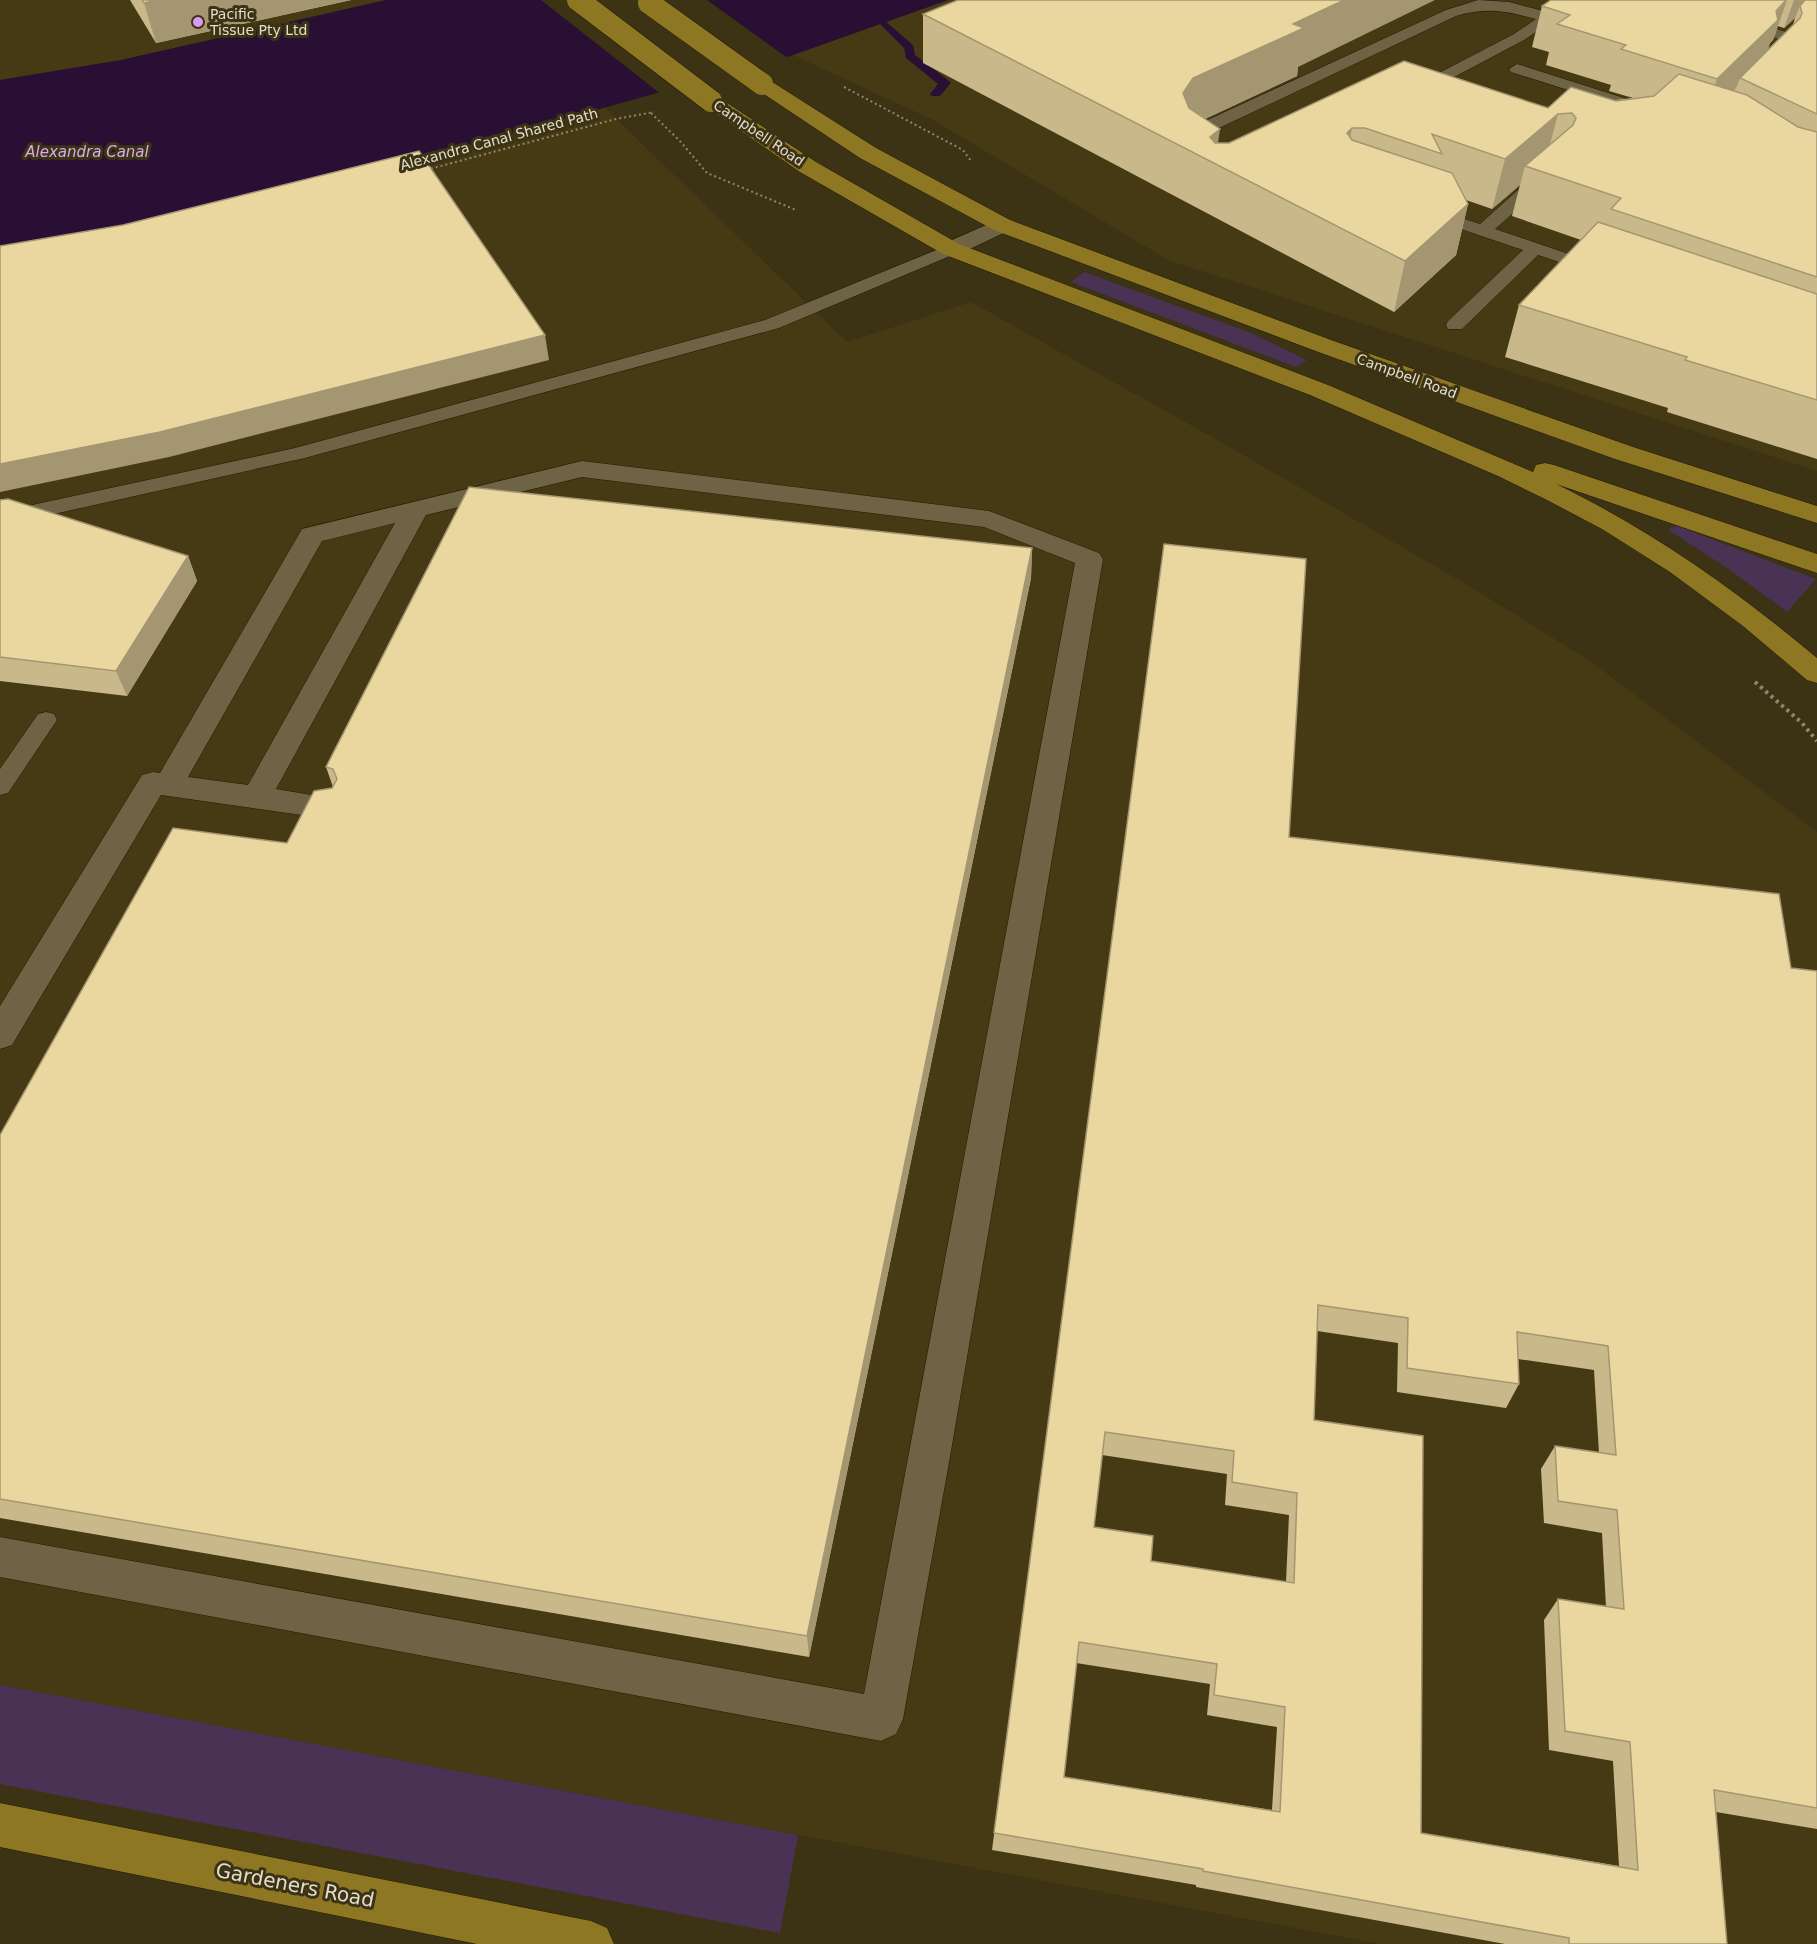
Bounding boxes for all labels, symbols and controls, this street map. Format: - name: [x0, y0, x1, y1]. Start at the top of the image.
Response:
- place label: Pacific Tissue Pty Ltd: [209, 6, 307, 38]
- marker: Pacific Tissue Pty Ltd: [191, 15, 205, 29]
- street label: Campbell Road: [711, 97, 807, 169]
- street label: Alexandra Canal Shared Path: [398, 105, 600, 173]
- water label: Alexandra Canal: [24, 143, 150, 161]
- street label: Campbell Road: [1355, 350, 1459, 402]
- street label: Gardeners Road: [214, 1858, 376, 1912]

